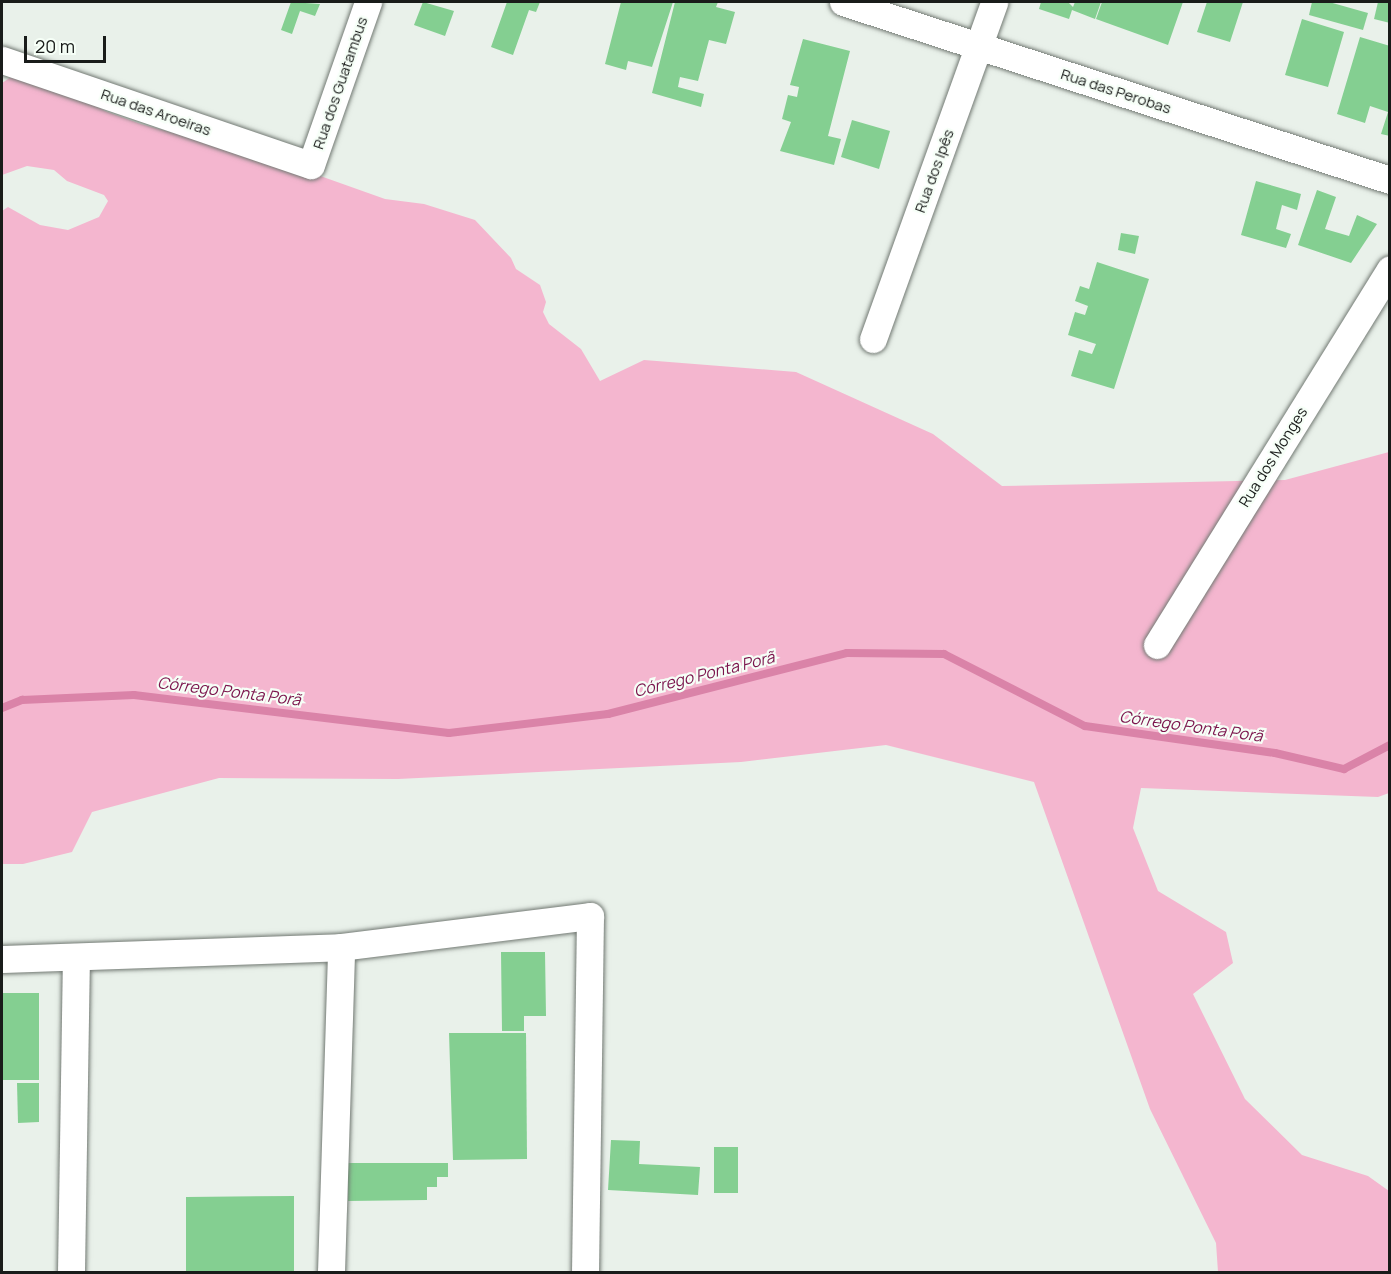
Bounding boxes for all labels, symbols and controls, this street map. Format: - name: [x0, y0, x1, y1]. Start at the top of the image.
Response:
- street label: Rua dos Guatambus: [309, 14, 371, 152]
- scale bar: [27, 24, 110, 62]
- text: 20 m: [35, 34, 75, 58]
- street label: Rua das Perobas: [1059, 65, 1173, 117]
- street label: Rua das Aroeiras: [99, 85, 213, 139]
- street label: Rua dos Ipês: [911, 127, 957, 215]
- street label: Rua dos Monges: [1235, 404, 1311, 510]
- water label: Córrego Ponta Porã: [632, 647, 776, 701]
- water label: Córrego Ponta Porã: [156, 673, 302, 709]
- water label: Córrego Ponta Porã: [1118, 706, 1264, 746]

